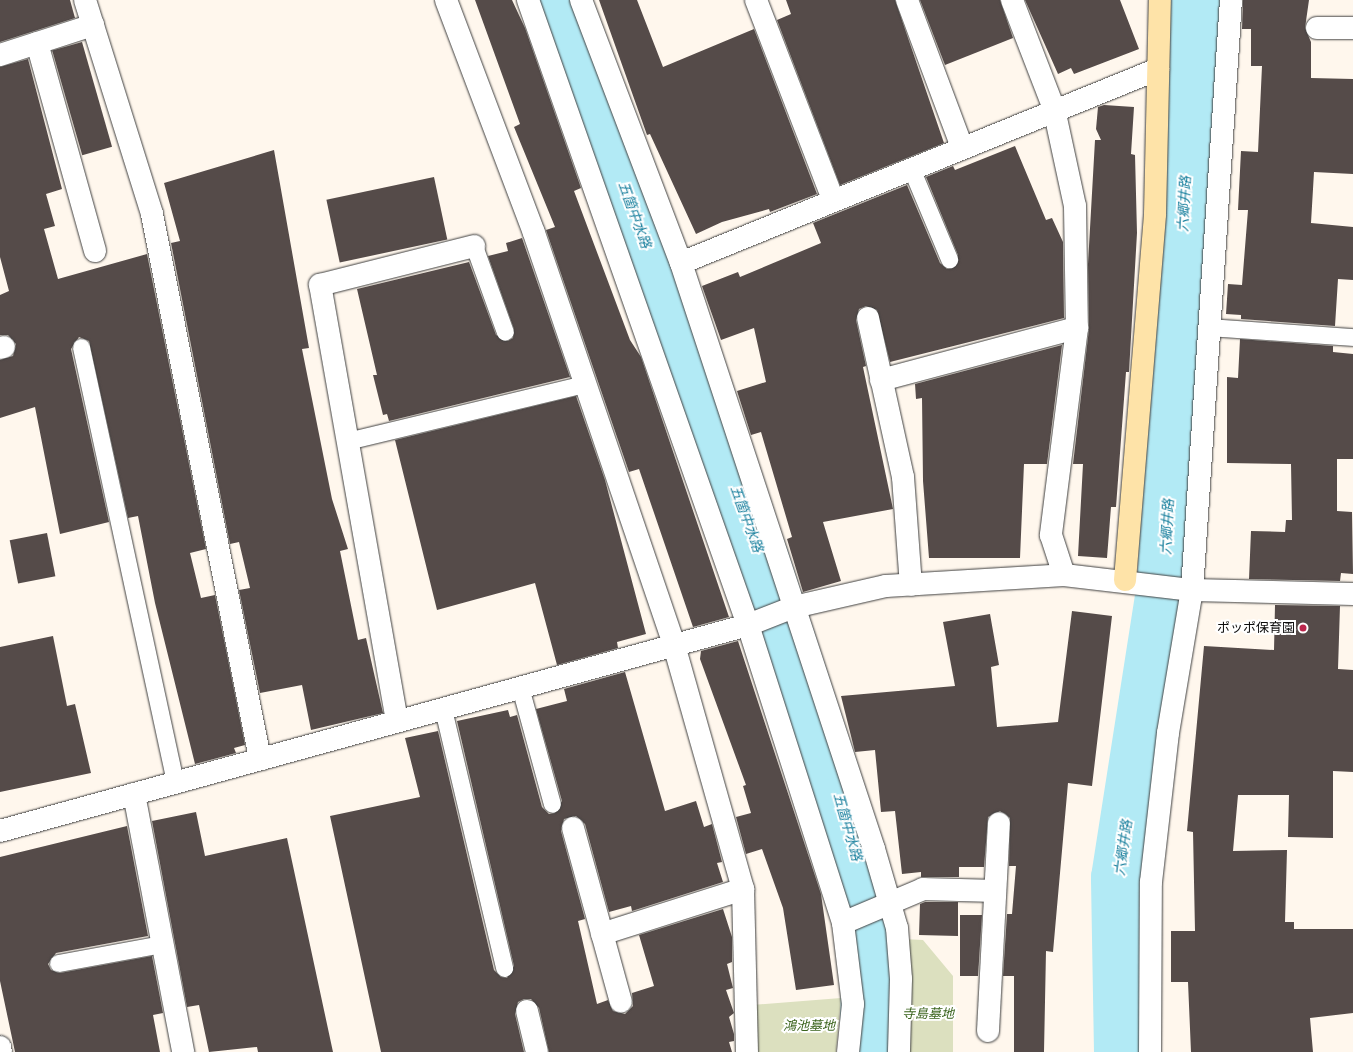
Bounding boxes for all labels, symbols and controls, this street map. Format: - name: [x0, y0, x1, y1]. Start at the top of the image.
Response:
- water label: 六郷井路: [1175, 176, 1195, 232]
- water label: 五箇中水路: [614, 179, 654, 251]
- water label: 五箇中水路: [726, 483, 766, 555]
- water label: 六郷井路: [1158, 499, 1178, 555]
- place label: ポッポ保育園: [1217, 620, 1295, 636]
- marker: ポッポ保育園: [1298, 623, 1308, 633]
- water label: 五箇中水路: [829, 791, 865, 863]
- water label: 六郷井路: [1112, 819, 1136, 877]
- park label: 寺島墓地: [902, 1006, 954, 1022]
- park label: 鴻池墓地: [783, 1018, 835, 1034]

